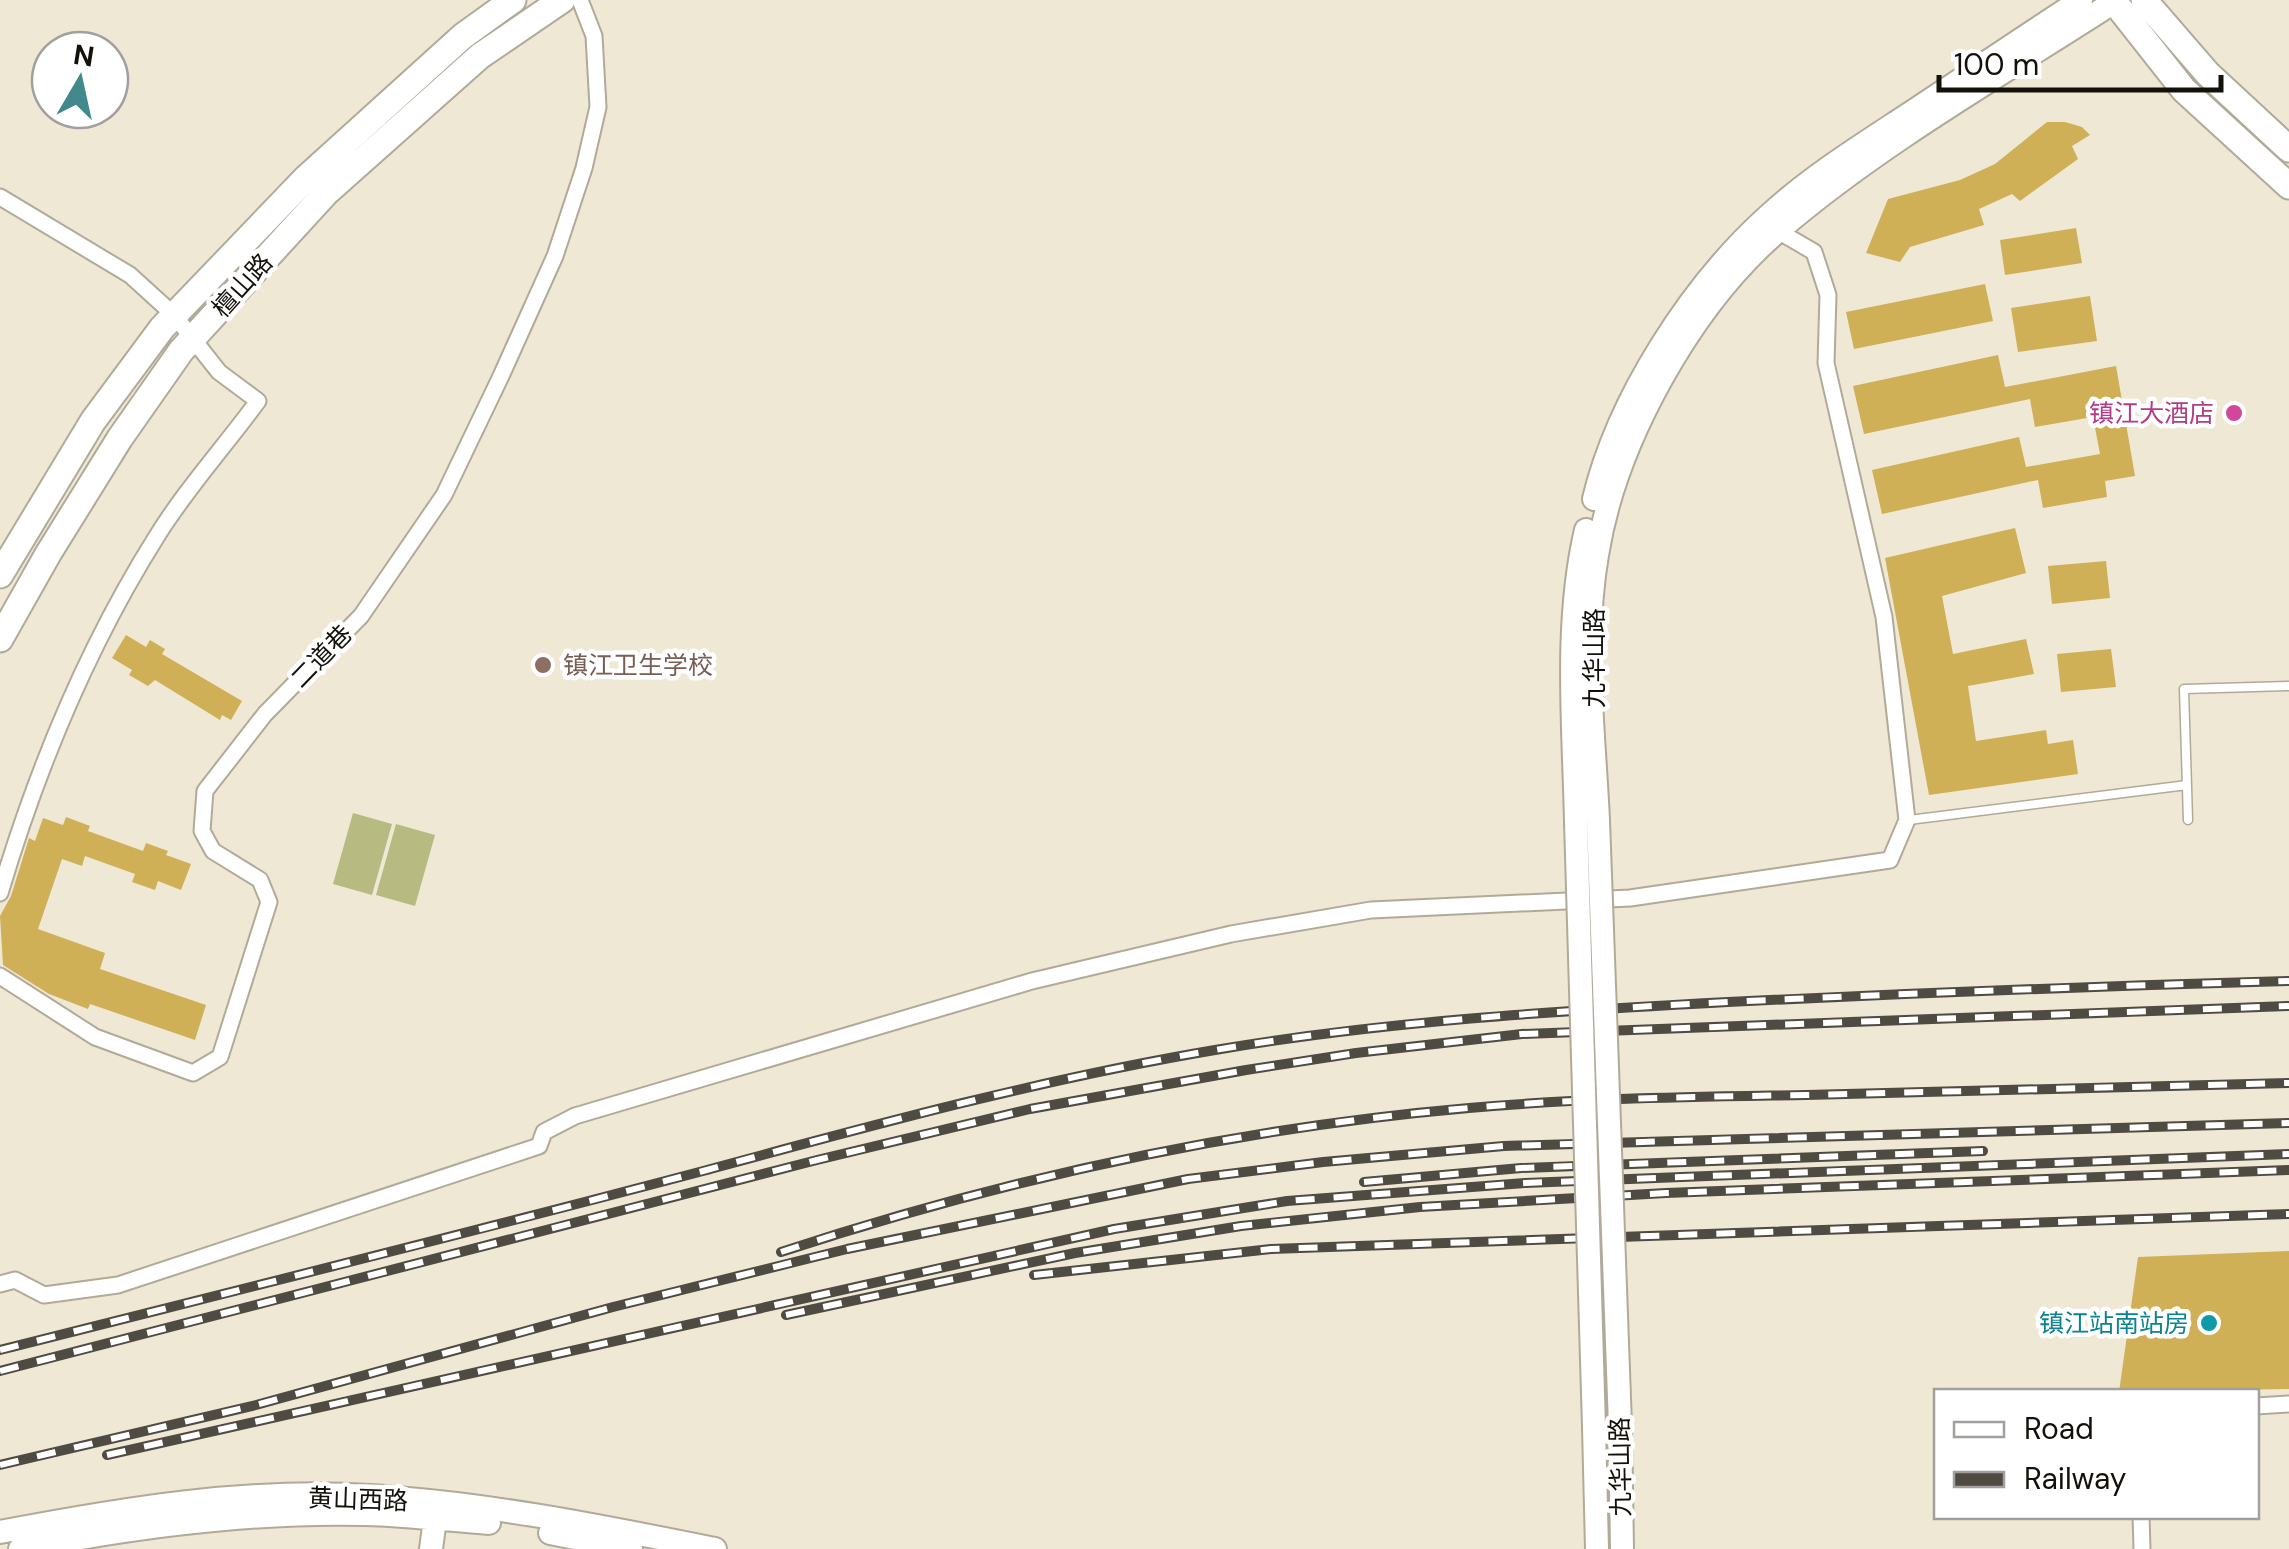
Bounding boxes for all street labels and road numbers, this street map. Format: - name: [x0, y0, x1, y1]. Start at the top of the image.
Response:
- street label: 檀山路: [205, 246, 280, 324]
- street label: 九华山路: [1578, 608, 1611, 708]
- street label: 二道巷: [283, 618, 359, 695]
- street label: 九华山路: [1603, 1417, 1638, 1517]
- street label: 黄山西路: [307, 1481, 409, 1518]

